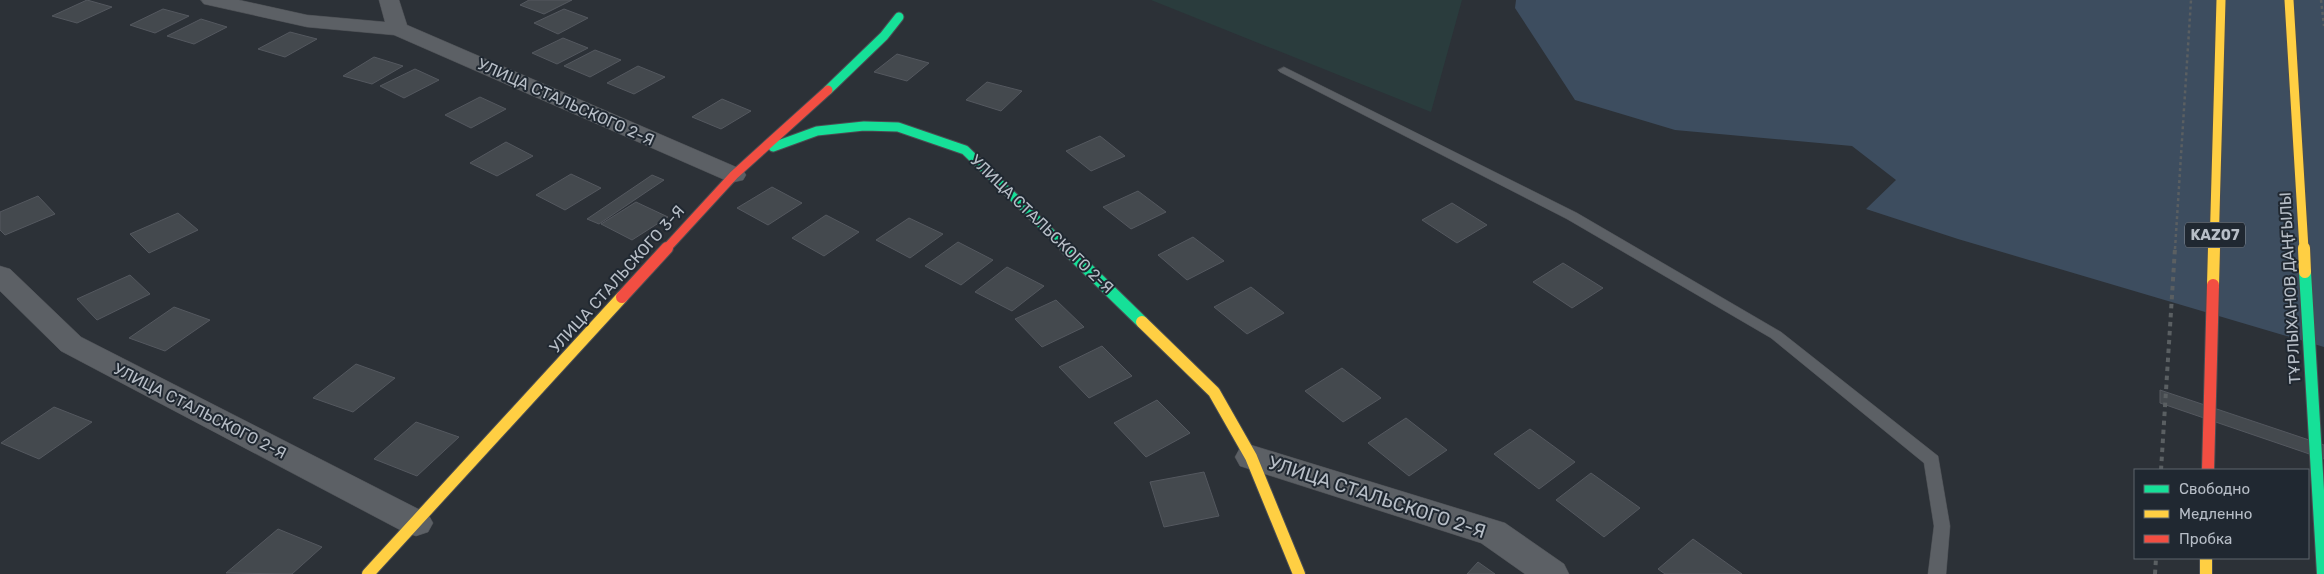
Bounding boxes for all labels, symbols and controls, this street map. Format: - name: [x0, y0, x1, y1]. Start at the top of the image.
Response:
- street label: УЛИЦА СТАЛЬСКОГО 2-Я: [475, 54, 657, 150]
- street label: УЛИЦА СТАЛЬСКОГО 2-Я: [967, 151, 1117, 297]
- street label: ТҰРЛЫХАНОВ ДАҢҒЫЛЫ: [2275, 192, 2305, 384]
- street label: УЛИЦА СТАЛЬСКОГО 3-Я: [546, 201, 688, 357]
- road number: KAZ07: [2185, 222, 2245, 248]
- street label: УЛИЦА СТАЛЬСКОГО 2-Я: [110, 359, 290, 463]
- street label: УЛИЦА СТАЛЬСКОГО 2-Я: [1265, 451, 1489, 543]
- legend: [2134, 469, 2309, 559]
- text: Свободно: [2179, 480, 2250, 498]
- text: Медленно: [2179, 505, 2252, 523]
- text: Пробка: [2179, 530, 2232, 548]

